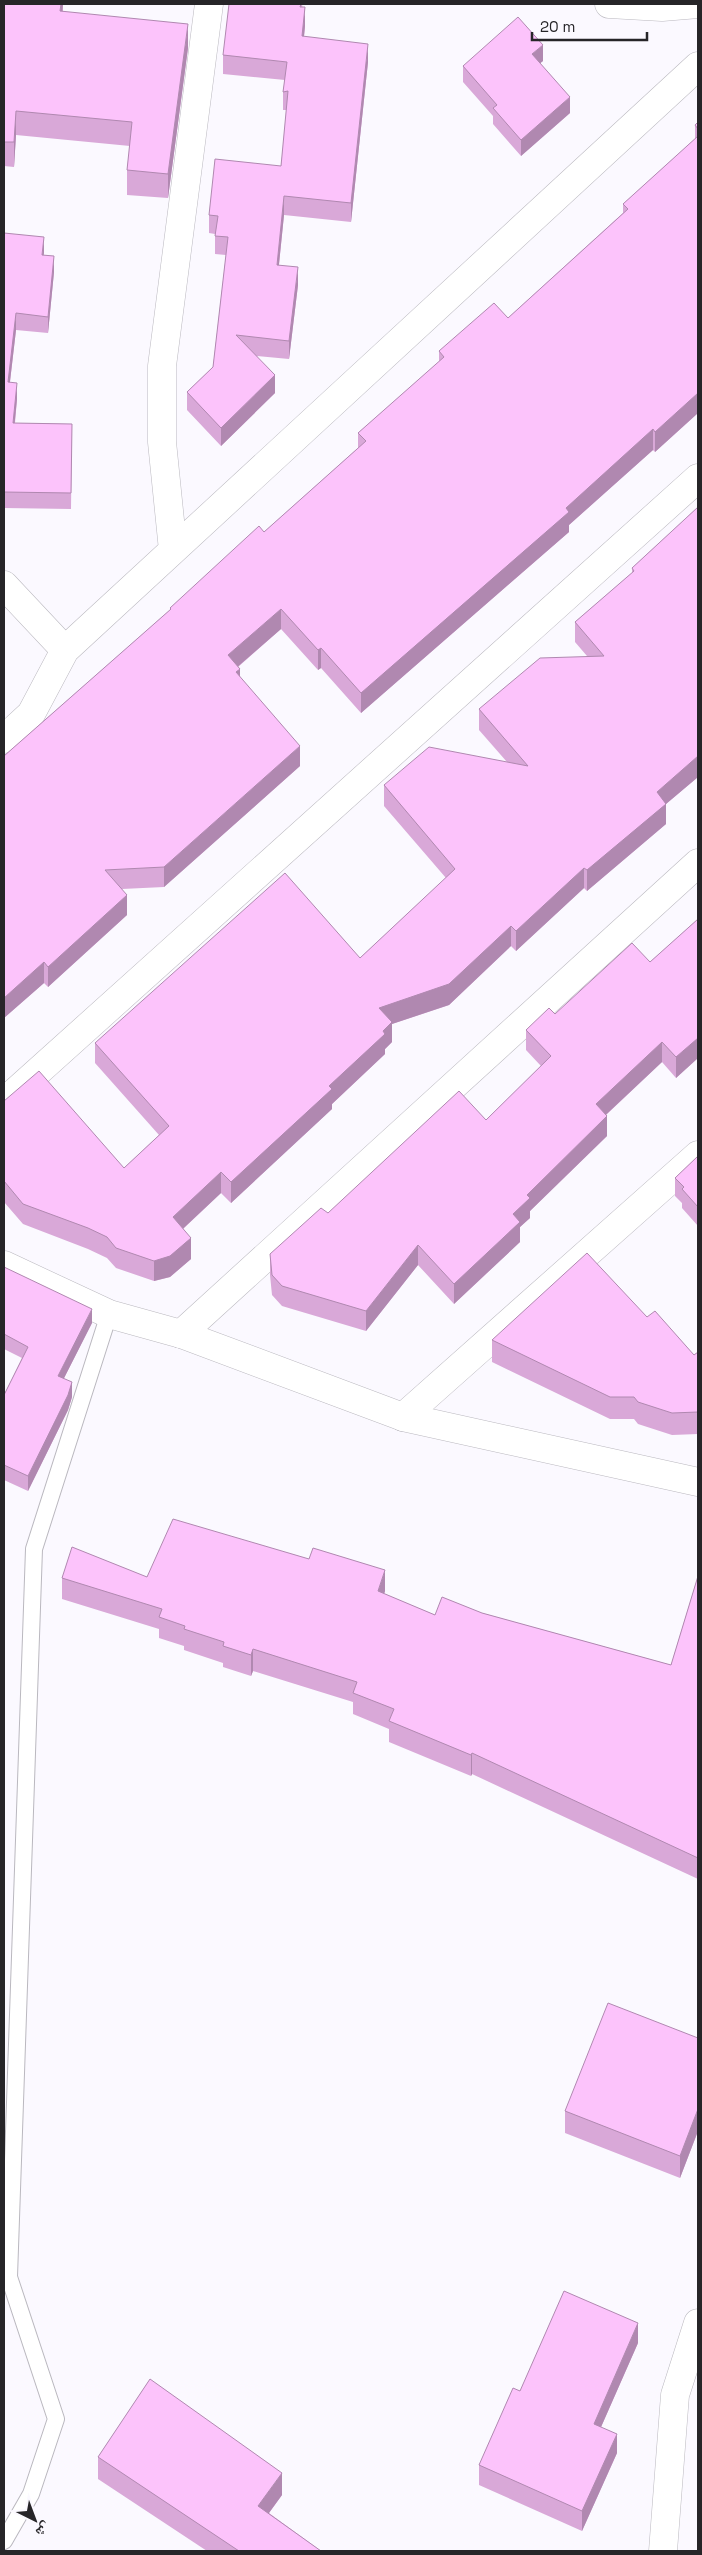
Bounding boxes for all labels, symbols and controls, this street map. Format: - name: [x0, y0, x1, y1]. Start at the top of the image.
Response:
- scale bar: [532, 10, 647, 42]
- text: 20 m: [540, 17, 575, 36]
- north arrow: [10, 2495, 60, 2545]
- text: ش: [32, 2518, 55, 2541]

